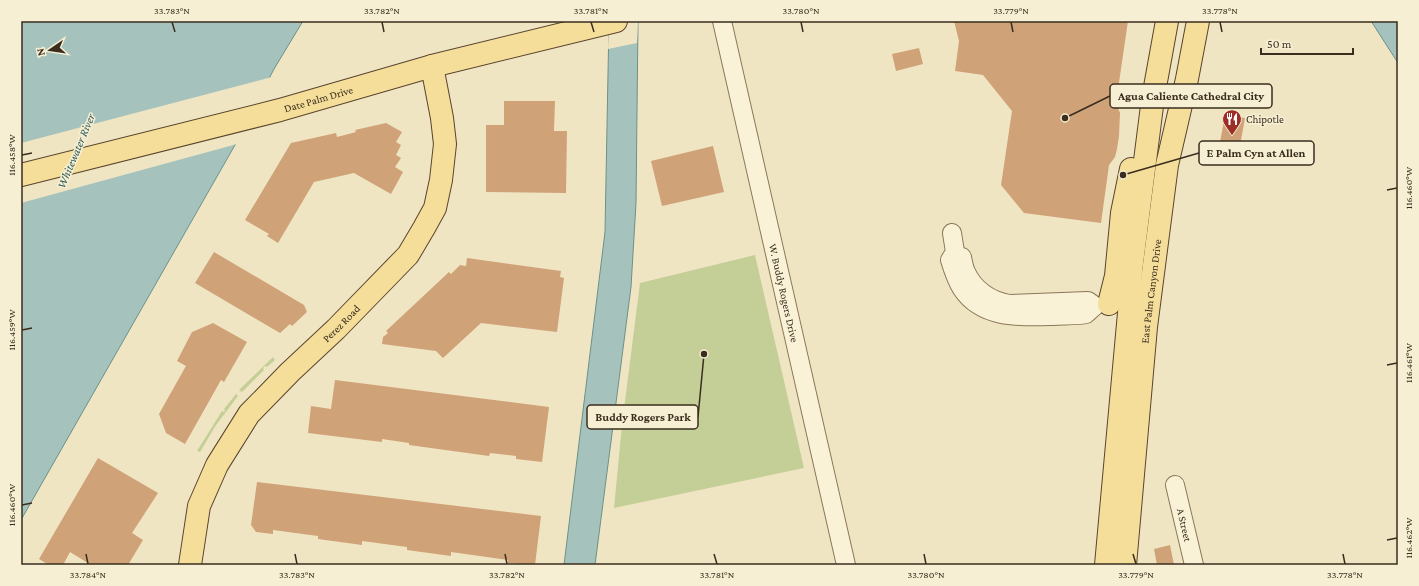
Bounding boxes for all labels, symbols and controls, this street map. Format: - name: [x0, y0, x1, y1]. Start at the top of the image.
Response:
- text: 33.783°N: [154, 5, 190, 16]
- text: 33.782°N: [364, 5, 400, 16]
- text: 33.781°N: [574, 5, 609, 16]
- text: 33.780°N: [782, 5, 820, 16]
- text: 33.779°N: [993, 5, 1029, 16]
- text: 33.778°N: [1202, 5, 1238, 16]
- north arrow: [30, 30, 70, 70]
- scale bar: [1261, 30, 1353, 56]
- text: 50 m: [1267, 37, 1292, 51]
- text: N: [33, 47, 47, 57]
- street label: Date Palm Drive: [283, 83, 354, 115]
- callout: Agua Caliente Cathedral City: [1110, 84, 1272, 108]
- text: Agua Caliente Cathedral City: [1117, 89, 1264, 103]
- restaurant icon: Chipotle: [1221, 108, 1243, 136]
- water label: Whitewater River: [54, 111, 98, 190]
- place label: Chipotle: [1246, 113, 1284, 126]
- text: 116.458°W: [6, 133, 17, 176]
- callout: E Palm Cyn at Allen: [1199, 141, 1314, 165]
- text: E Palm Cyn at Allen: [1207, 146, 1306, 160]
- text: 116.460°W: [1403, 166, 1414, 209]
- street label: East Palm Canyon Drive: [1139, 238, 1163, 344]
- street label: W. Buddy Rogers Drive: [767, 243, 801, 344]
- street label: Perez Road: [320, 302, 362, 344]
- text: 116.459°W: [6, 309, 17, 351]
- text: 116.461°W: [1403, 342, 1414, 383]
- callout: Buddy Rogers Park: [587, 405, 698, 429]
- text: Buddy Rogers Park: [595, 410, 691, 424]
- text: 116.460°W: [6, 483, 17, 526]
- street label: A Street: [1175, 507, 1194, 543]
- text: 116.462°W: [1403, 517, 1414, 559]
- text: 33.784°N: [70, 569, 107, 580]
- text: 33.783°N: [279, 569, 315, 580]
- text: 33.782°N: [489, 569, 525, 580]
- text: 33.781°N: [700, 569, 735, 580]
- text: 33.780°N: [907, 569, 945, 580]
- text: 33.779°N: [1118, 569, 1154, 580]
- text: 33.778°N: [1327, 569, 1363, 580]

